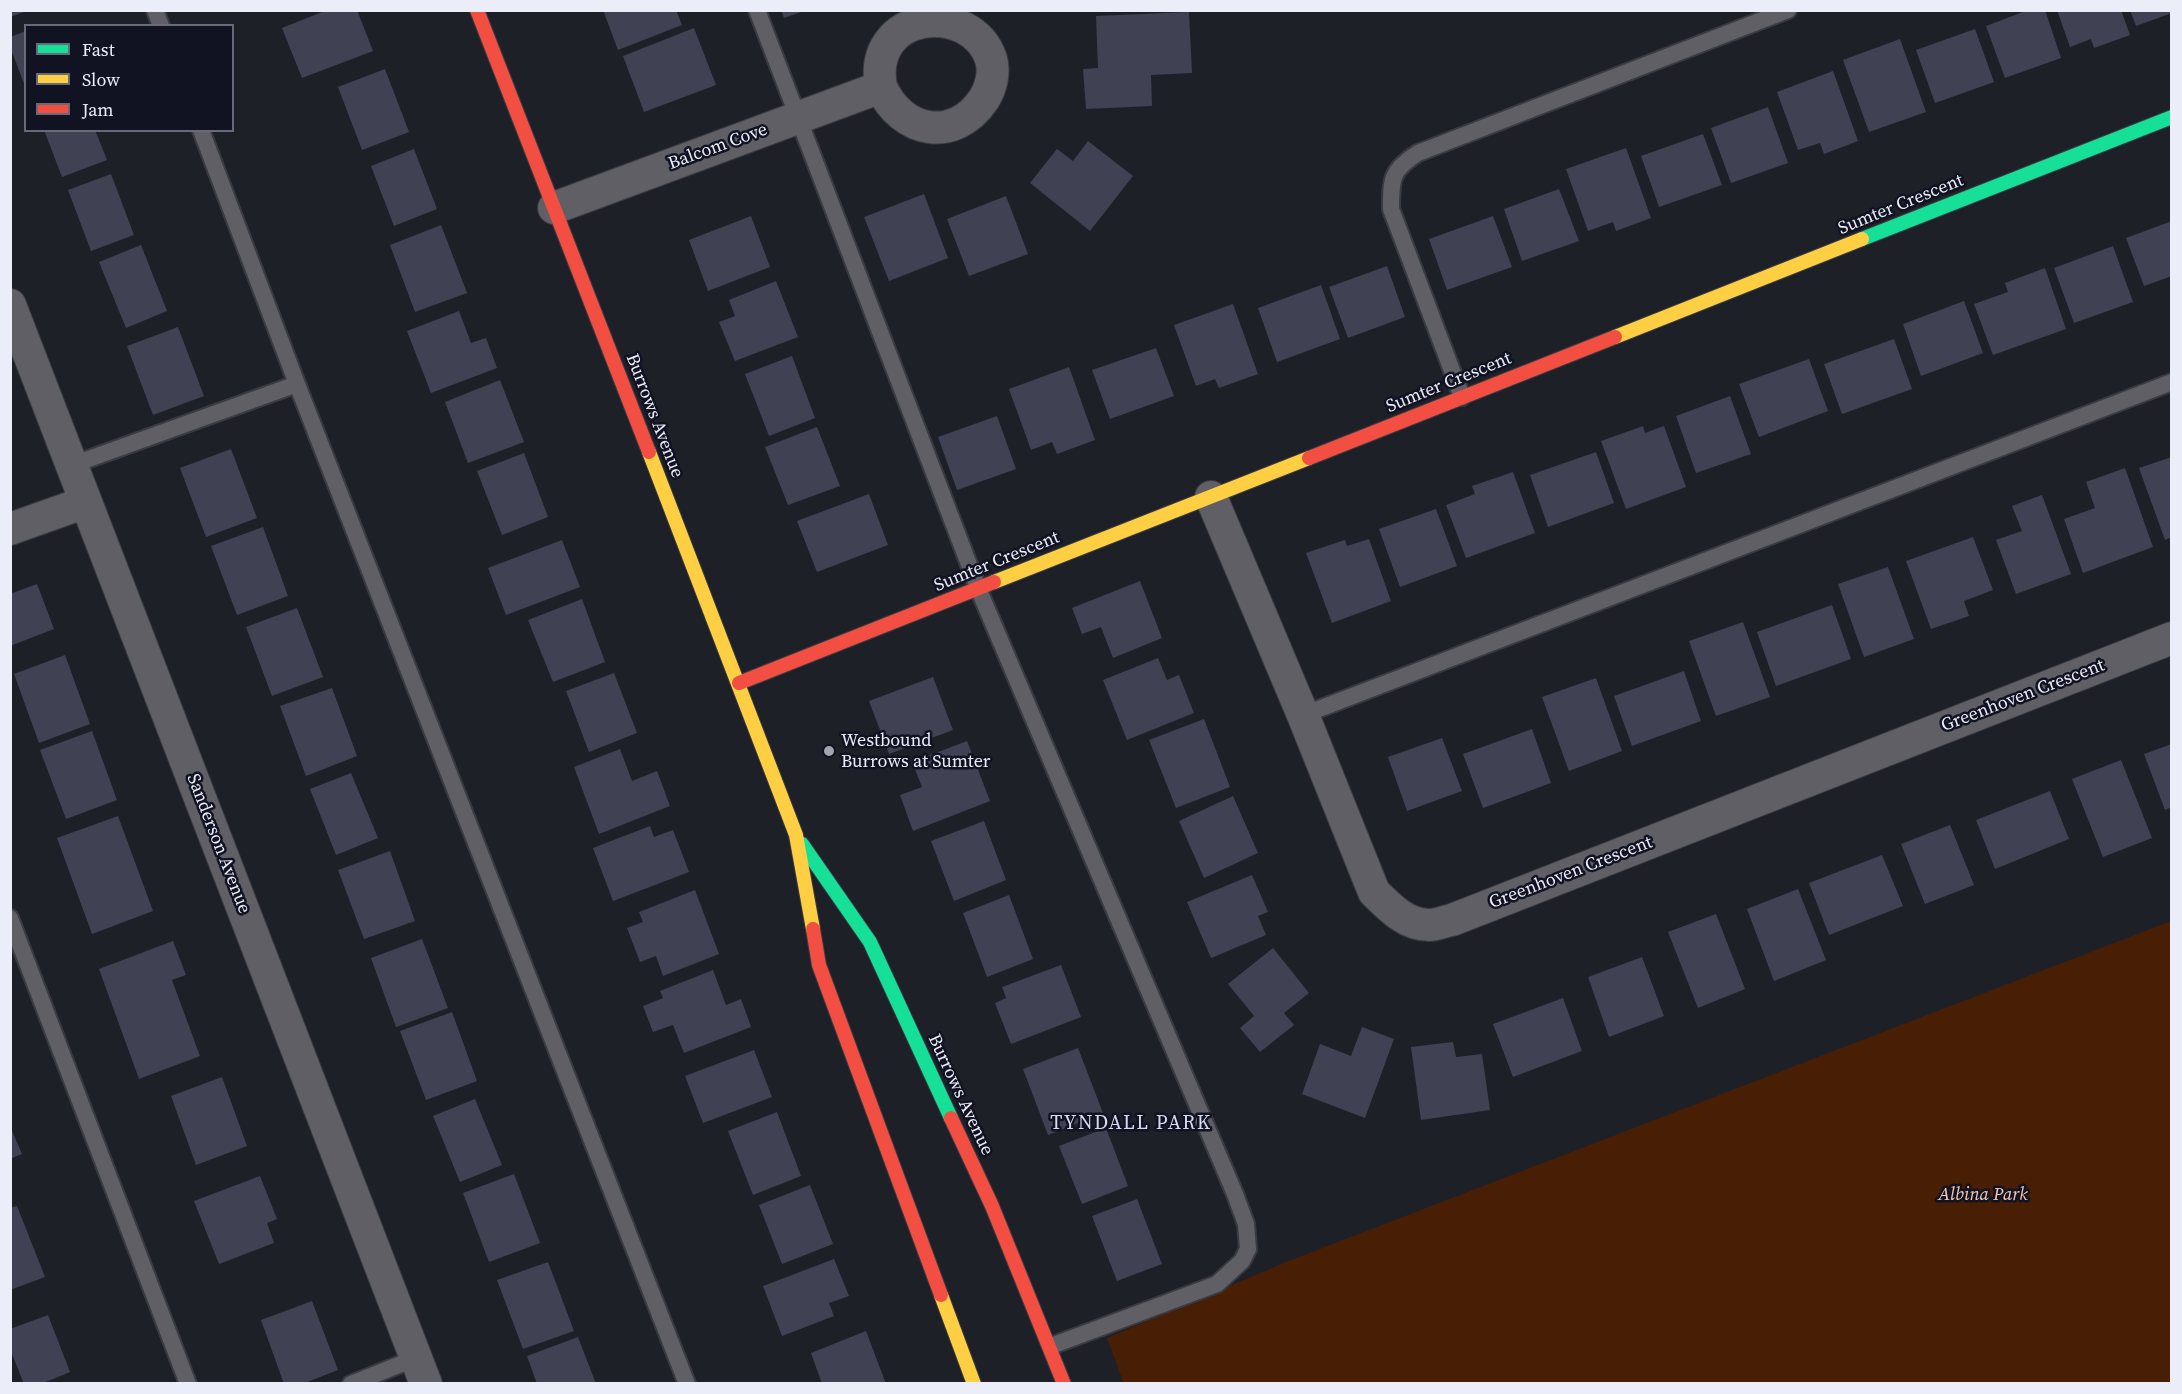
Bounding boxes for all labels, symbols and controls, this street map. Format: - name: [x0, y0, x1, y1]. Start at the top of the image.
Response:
- legend: [24, 24, 234, 132]
- text: Fast: [82, 37, 115, 62]
- text: Slow: [82, 67, 120, 92]
- text: Jam: [82, 97, 114, 122]
- street label: Balcom Cove: [665, 119, 771, 175]
- street label: Sumter Crescent: [1835, 170, 1967, 240]
- street label: Sumter Crescent: [1383, 348, 1515, 418]
- street label: Burrows Avenue: [620, 351, 688, 481]
- street label: Sumter Crescent: [931, 527, 1063, 597]
- street label: Greenhoven Crescent: [1938, 655, 2108, 737]
- place label: Westbound Burrows at Sumter: [841, 730, 990, 772]
- marker: Westbound Burrows at Sumter: [822, 744, 836, 758]
- street label: Sanderson Avenue: [181, 771, 255, 917]
- street label: Greenhoven Crescent: [1486, 832, 1656, 914]
- street label: Burrows Avenue: [923, 1031, 997, 1159]
- district label: TYNDALL PARK: [1050, 1112, 1212, 1136]
- park label: Albina Park: [1938, 1184, 2028, 1206]

